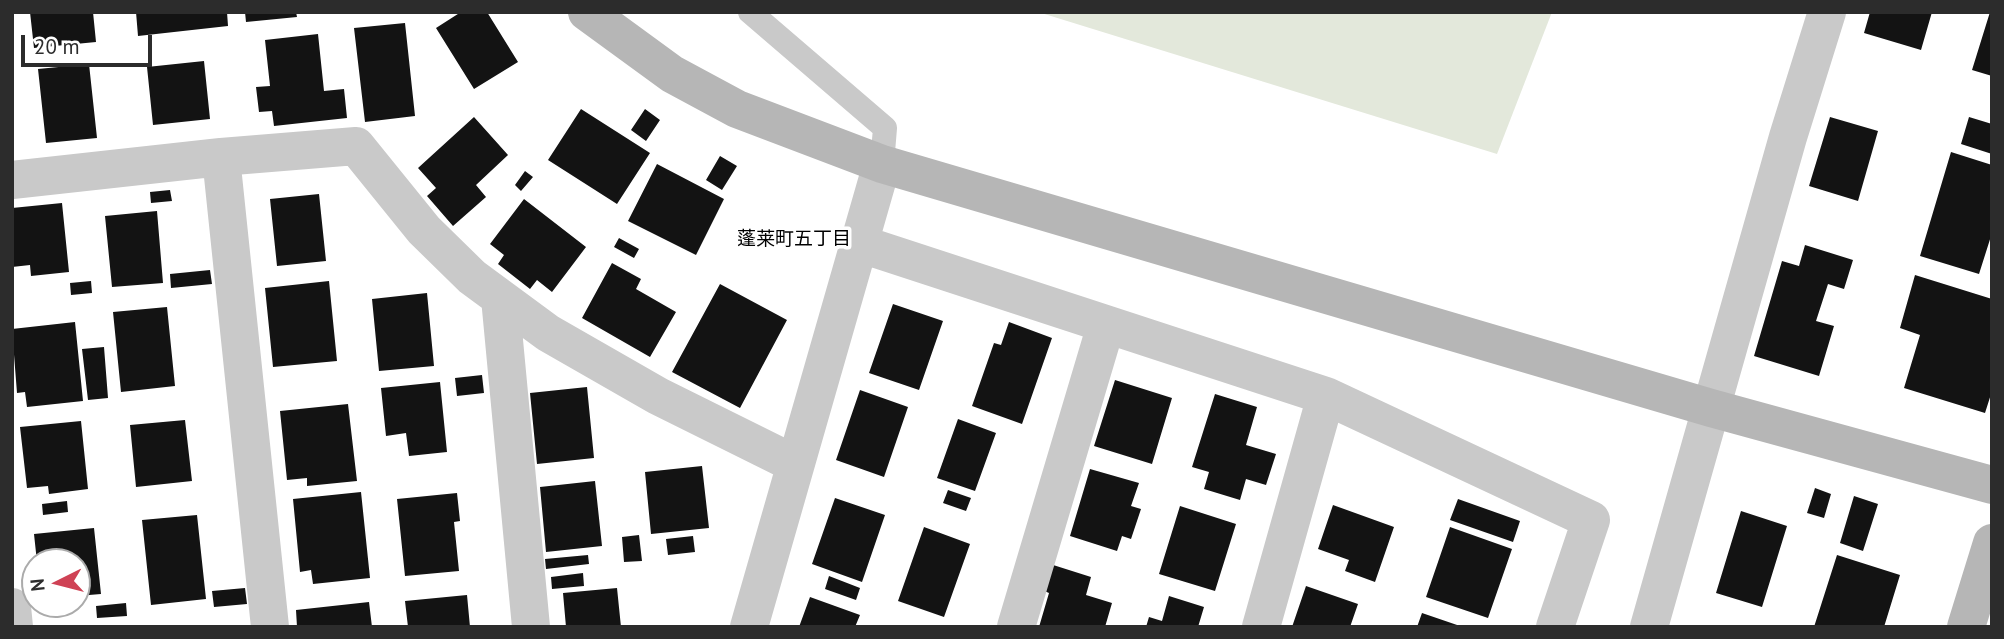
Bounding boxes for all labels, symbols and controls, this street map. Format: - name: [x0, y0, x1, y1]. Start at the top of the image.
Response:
- scale bar: [24, 21, 156, 65]
- text: 20 m: [34, 33, 80, 60]
- district label: 蓬莱町五丁目: [737, 229, 851, 251]
- north arrow: [21, 548, 91, 618]
- text: N: [25, 578, 50, 592]

